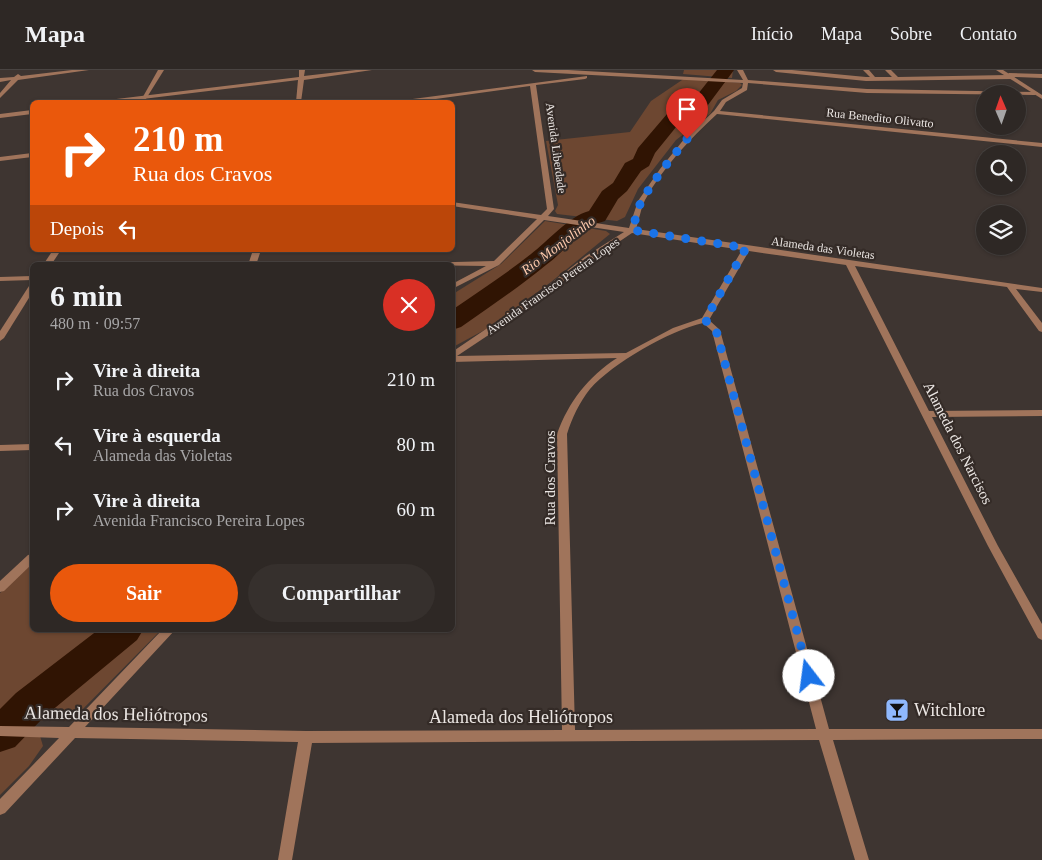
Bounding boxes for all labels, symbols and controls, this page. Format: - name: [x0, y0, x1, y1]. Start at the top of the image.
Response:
- text: Mapa: [25, 21, 85, 47]
- text: Início: [751, 24, 793, 44]
- text: Mapa: [821, 24, 862, 44]
- text: Sobre: [890, 24, 932, 44]
- text: Contato: [960, 24, 1017, 44]
- north arrow: [976, 85, 1026, 135]
- map controls: [976, 85, 1026, 255]
- pin: [666, 88, 708, 139]
- icon: arrive: [673, 95, 701, 123]
- street label: Avenida Liberdade: [543, 102, 569, 194]
- street label: Rua Benedito Olivatto: [826, 105, 934, 131]
- icon: right: [50, 120, 115, 185]
- text: 210 m: [133, 120, 223, 159]
- button: search: [976, 145, 1026, 195]
- text: Rua dos Cravos: [133, 161, 272, 186]
- button: layers: [976, 205, 1026, 255]
- water label: Rio Monjolinho: [518, 213, 598, 279]
- icon: left: [114, 215, 142, 243]
- text: Depois: [50, 218, 104, 239]
- street label: Alameda das Violetas: [770, 234, 876, 262]
- street label: Avenida Francisco Pereira Lopes: [484, 235, 622, 337]
- text: 6 min: [50, 279, 123, 312]
- button: close: [383, 279, 435, 331]
- text: 480 m · 09:57: [50, 315, 140, 332]
- text: Vire à direita: [93, 360, 200, 381]
- icon: right: [50, 366, 78, 394]
- text: 210 m: [387, 369, 435, 390]
- street label: Alameda dos Narcisos: [920, 379, 996, 507]
- text: Rua dos Cravos: [93, 382, 194, 399]
- text: Vire à esquerda: [93, 425, 221, 446]
- street label: Rua dos Cravos: [542, 430, 558, 526]
- icon: left: [50, 431, 78, 459]
- text: 80 m: [396, 434, 435, 455]
- text: Alameda das Violetas: [93, 447, 232, 464]
- text: Vire à direita: [93, 490, 200, 511]
- icon: right: [50, 496, 78, 524]
- text: 60 m: [396, 499, 435, 520]
- text: Avenida Francisco Pereira Lopes: [93, 512, 305, 529]
- button: Sair: [50, 564, 238, 622]
- button: Compartilhar: [248, 564, 435, 622]
- position arrow: [782, 649, 834, 701]
- bar icon: Witchlore: [884, 697, 910, 723]
- place label: Witchlore: [914, 700, 985, 720]
- street label: Alameda dos Heliótropos: [24, 702, 208, 726]
- street label: Alameda dos Heliótropos: [429, 707, 613, 727]

